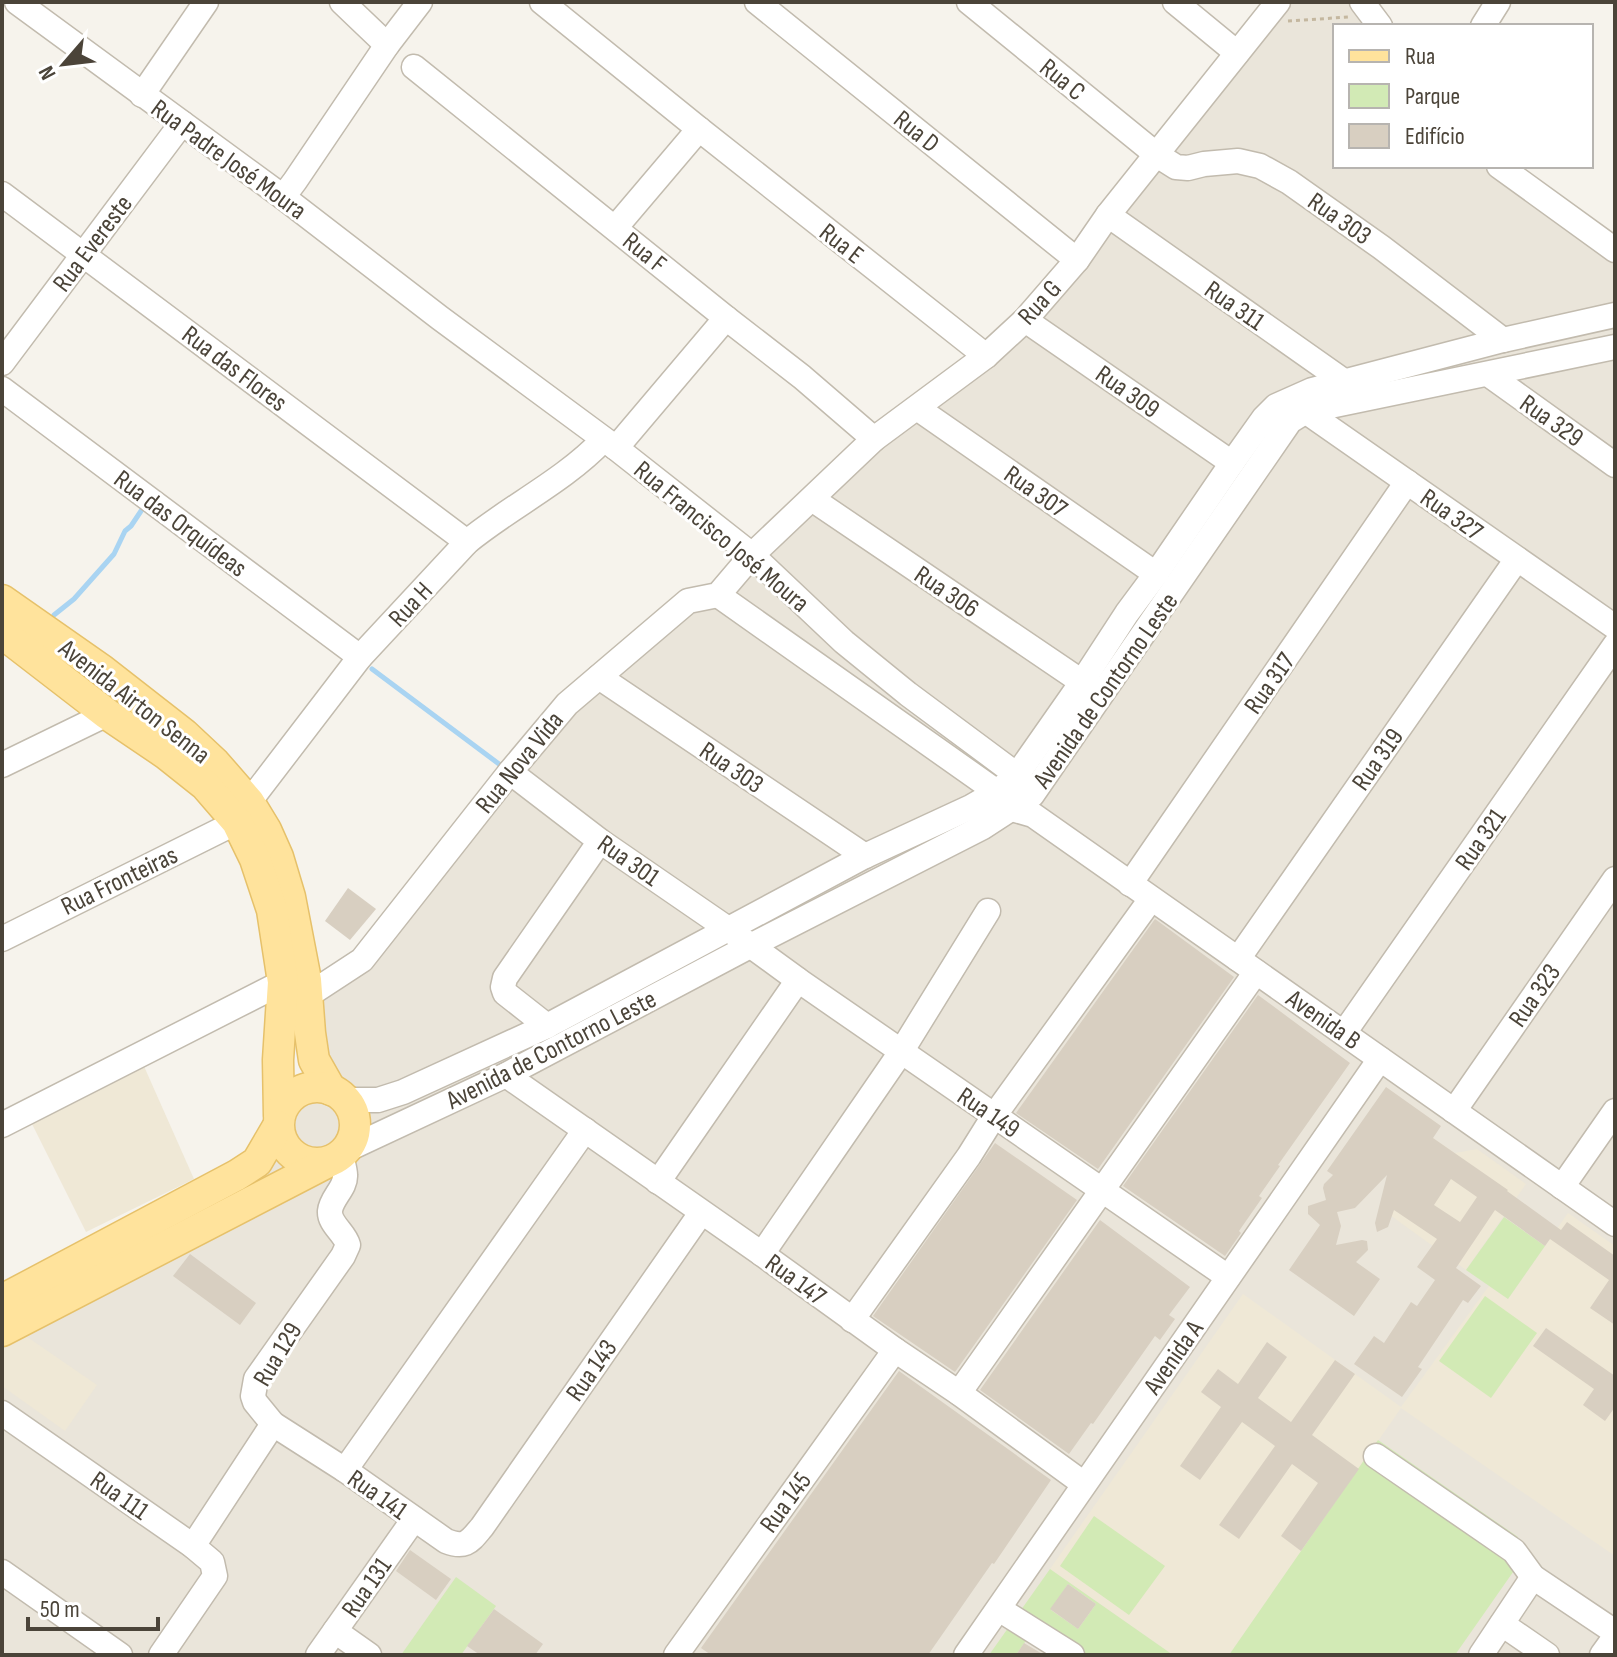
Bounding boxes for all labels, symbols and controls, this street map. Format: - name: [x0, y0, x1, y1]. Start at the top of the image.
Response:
- north arrow: [24, 24, 104, 104]
- legend: [1333, 24, 1593, 168]
- text: Rua: [1405, 42, 1435, 71]
- street label: Rua C: [1033, 53, 1091, 108]
- text: N: [33, 61, 62, 84]
- text: Parque: [1405, 82, 1460, 111]
- street label: Rua Padre José Moura: [144, 93, 312, 227]
- street label: Rua D: [887, 104, 945, 160]
- text: Edifício: [1405, 122, 1465, 151]
- street label: Rua 303: [1301, 186, 1377, 252]
- street label: Rua Evereste: [47, 189, 140, 298]
- street label: Rua E: [813, 217, 869, 271]
- street label: Rua F: [616, 226, 672, 280]
- street label: Rua G: [1012, 274, 1068, 332]
- street label: Rua 311: [1198, 275, 1270, 338]
- street label: Rua das Flores: [175, 320, 293, 419]
- street label: Rua 309: [1089, 359, 1165, 425]
- street label: Rua 329: [1514, 388, 1589, 454]
- street label: Rua Francisco José Moura: [627, 455, 815, 619]
- street label: Rua 307: [998, 459, 1073, 525]
- street label: Rua das Orquídeas: [108, 464, 253, 584]
- street label: Rua 327: [1414, 483, 1489, 548]
- street label: Rua 306: [908, 560, 984, 625]
- street label: Rua H: [383, 576, 440, 634]
- street label: Avenida de Contorno Leste: [1027, 587, 1185, 795]
- street label: Avenida Airton Senna: [51, 633, 216, 771]
- street label: Rua 317: [1238, 647, 1303, 720]
- street label: Rua Nova Vida: [470, 706, 571, 820]
- street label: Rua 319: [1346, 723, 1411, 797]
- street label: Rua 303: [693, 736, 769, 801]
- street label: Rua 321: [1449, 803, 1513, 877]
- street label: Rua 301: [591, 829, 665, 894]
- street label: Rua Fronteiras: [57, 840, 183, 923]
- street label: Rua 323: [1503, 958, 1568, 1033]
- street label: Avenida B: [1279, 983, 1366, 1057]
- street label: Avenida de Contorno Leste: [441, 984, 662, 1117]
- street label: Rua 149: [951, 1081, 1025, 1145]
- street label: Rua 147: [759, 1248, 832, 1313]
- street label: Avenida A: [1137, 1314, 1211, 1402]
- street label: Rua 129: [247, 1317, 309, 1392]
- street label: Rua 143: [560, 1334, 624, 1408]
- street label: Rua 141: [341, 1464, 413, 1527]
- street label: Rua 111: [84, 1465, 154, 1527]
- street label: Rua 145: [754, 1466, 819, 1539]
- street label: Rua 131: [336, 1552, 399, 1624]
- scale bar: [28, 1581, 158, 1631]
- text: 50 m: [40, 1595, 80, 1624]

